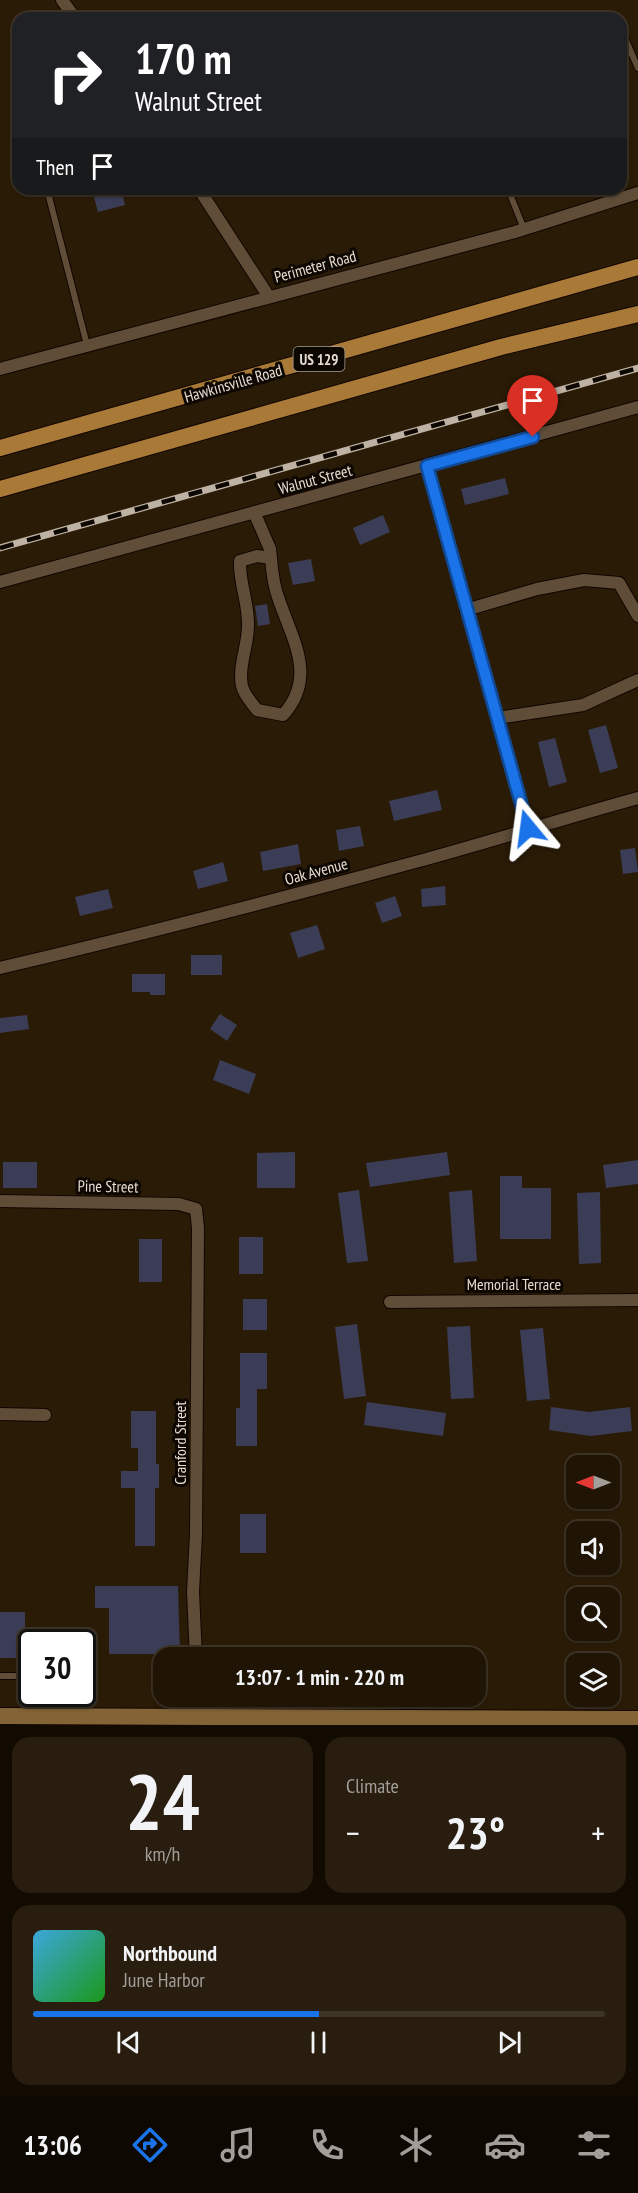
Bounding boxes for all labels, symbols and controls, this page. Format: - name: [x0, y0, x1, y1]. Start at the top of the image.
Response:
- text: 170 m: [135, 31, 232, 86]
- icon: right: [36, 36, 114, 114]
- text: Walnut Street: [135, 84, 262, 118]
- icon: arrive: [86, 150, 119, 183]
- text: Then: [36, 153, 74, 181]
- street label: Perimeter Road: [272, 245, 358, 287]
- road number: US 129: [294, 347, 344, 371]
- street label: Hawkinsville Road: [182, 359, 284, 407]
- pin: [507, 375, 558, 437]
- icon: arrive: [516, 384, 549, 417]
- street label: Walnut Street: [276, 459, 354, 498]
- position arrow: [496, 796, 560, 860]
- street label: Oak Avenue: [282, 853, 350, 889]
- street label: Pine Street: [77, 1175, 139, 1197]
- street label: Memorial Terrace: [467, 1274, 561, 1294]
- street label: Cranford Street: [170, 1401, 190, 1485]
- north arrow: [566, 1455, 620, 1509]
- map controls: [566, 1455, 620, 1707]
- button: sound: [566, 1521, 620, 1575]
- button: search: [566, 1587, 620, 1641]
- speed limit sign: 30: [18, 1629, 96, 1707]
- button: layers: [566, 1653, 620, 1707]
- text: 13:07 · 1 min · 220 m: [235, 1663, 404, 1691]
- text: 24: [125, 1751, 200, 1852]
- text: Climate: [346, 1773, 399, 1799]
- text: 23°: [446, 1803, 505, 1861]
- text: −: [346, 1811, 360, 1854]
- text: +: [591, 1811, 605, 1854]
- text: km/h: [145, 1841, 180, 1867]
- text: Northbound: [123, 1939, 217, 1967]
- text: June Harbor: [123, 1967, 205, 1993]
- icon: previous: [112, 2026, 145, 2059]
- icon: pause: [302, 2026, 335, 2059]
- icon: next: [493, 2026, 526, 2059]
- icon: directions: [129, 2124, 171, 2166]
- icon: music: [217, 2124, 259, 2166]
- icon: phone: [306, 2124, 348, 2166]
- icon: climate: [395, 2124, 437, 2166]
- icon: car: [484, 2124, 526, 2166]
- icon: filters: [573, 2124, 615, 2166]
- text: 13:06: [23, 2128, 82, 2162]

